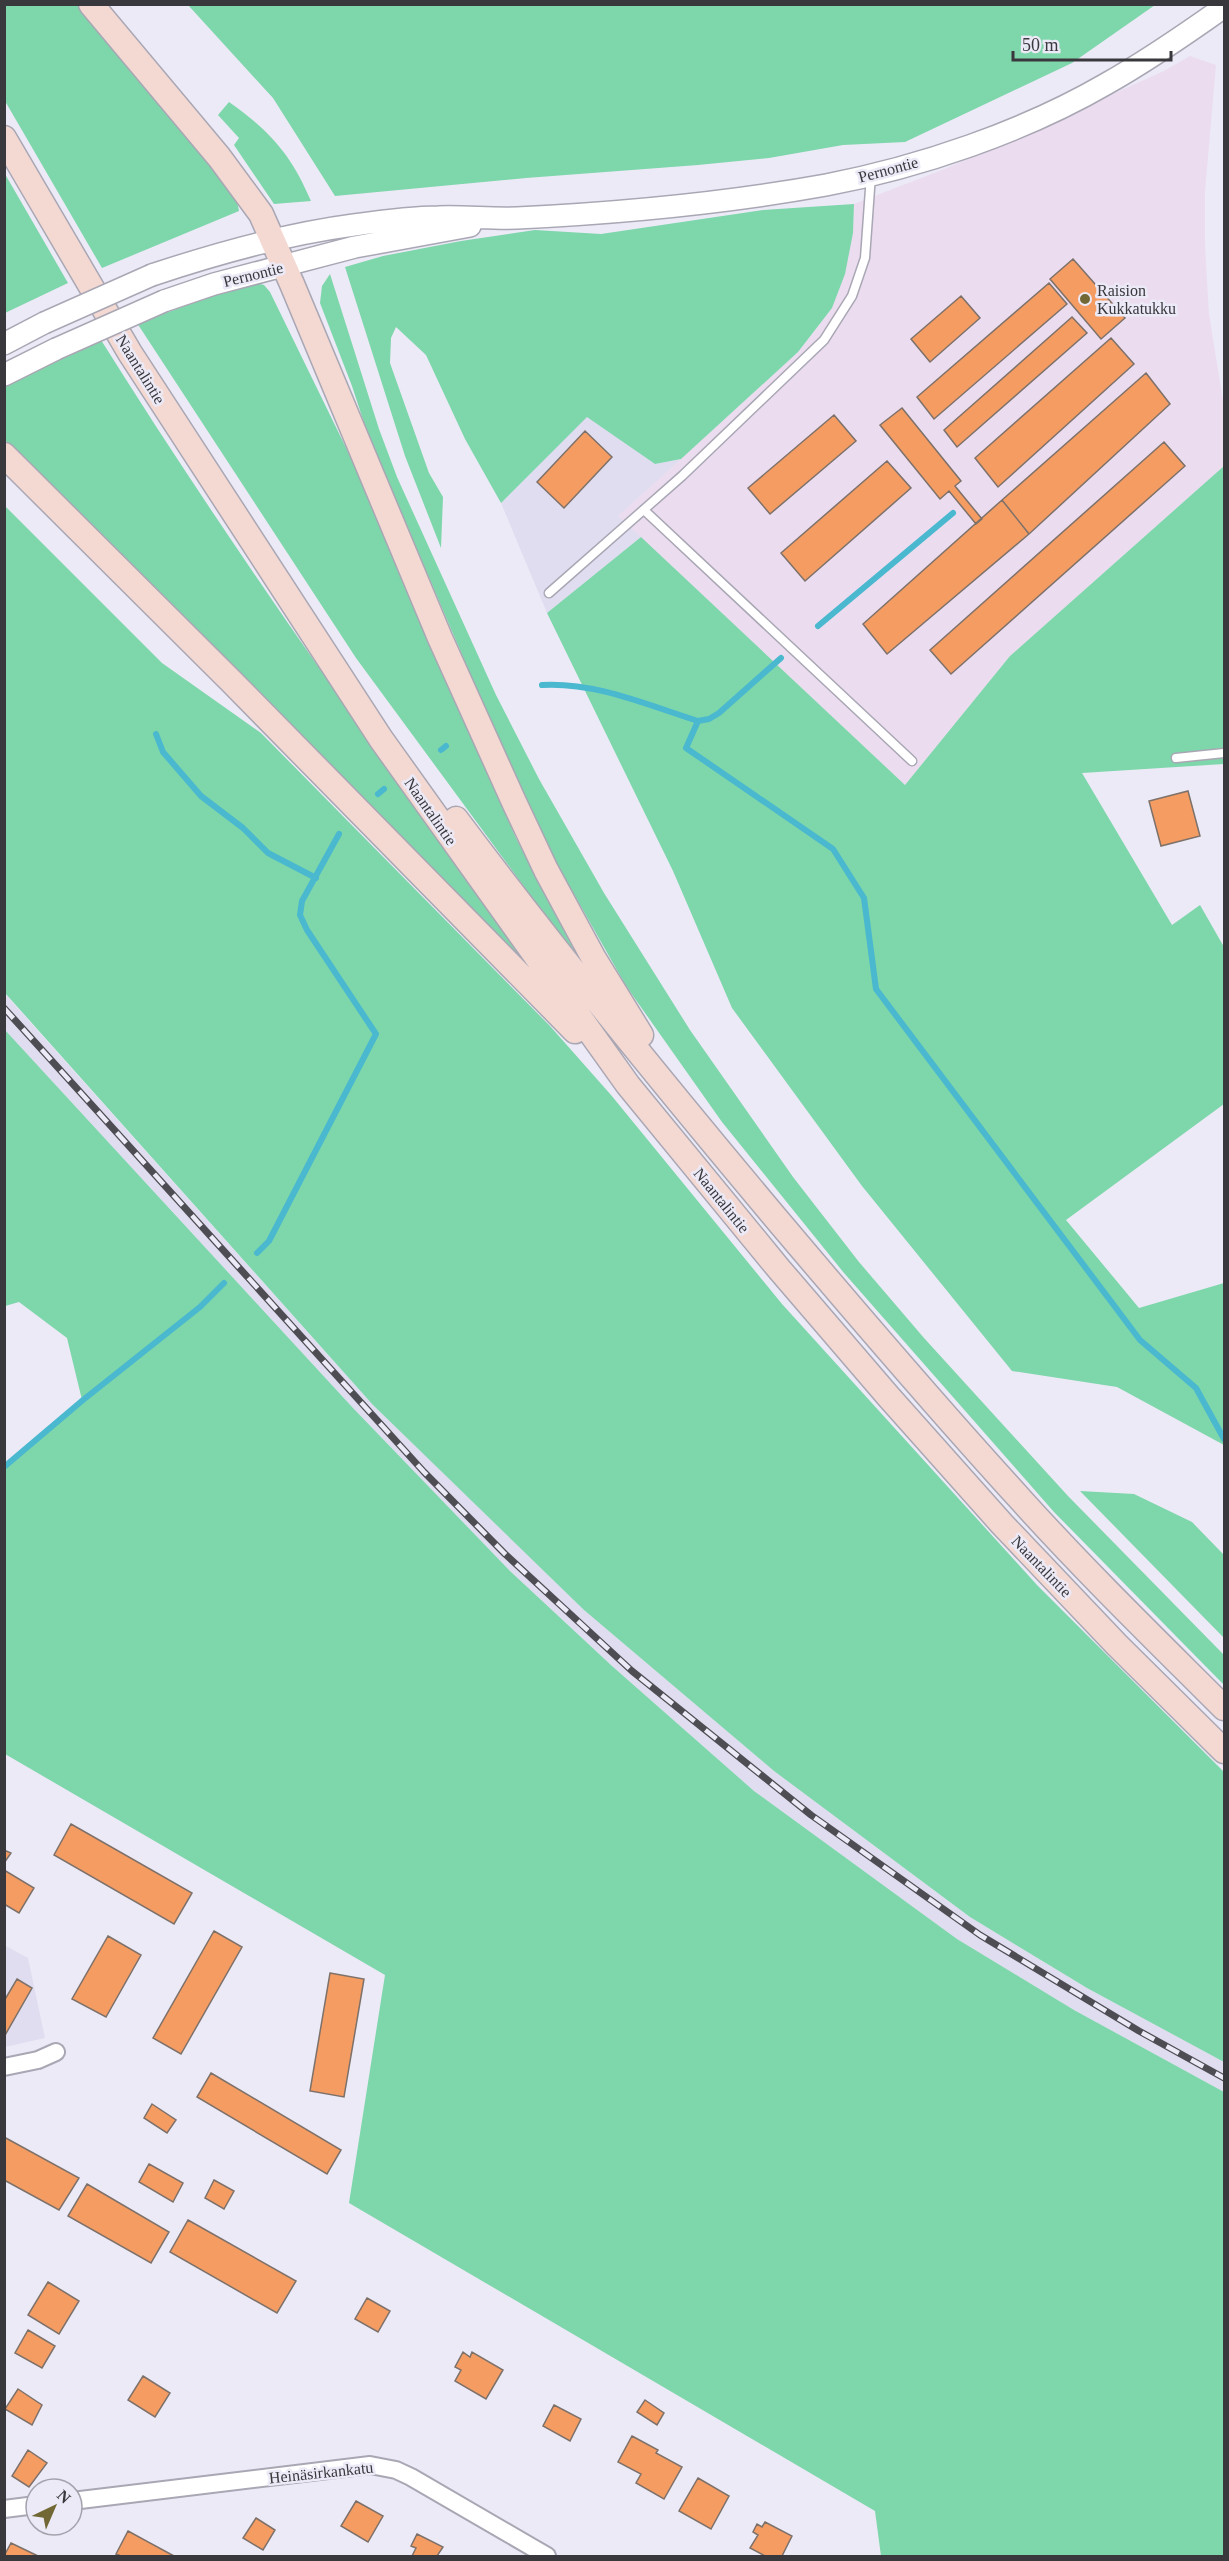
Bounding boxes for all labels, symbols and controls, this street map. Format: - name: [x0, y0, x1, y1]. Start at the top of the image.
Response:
- scale bar: [1013, 24, 1170, 62]
- text: 50 m: [1022, 35, 1059, 55]
- street label: Pernontie: [856, 153, 920, 186]
- street label: Pernontie: [221, 259, 285, 290]
- place label: Raision Kukkatukku: [1097, 282, 1176, 317]
- marker: Raision Kukkatukku: [1078, 292, 1092, 306]
- street label: Naantalintie: [113, 332, 169, 407]
- street label: Naantalintie: [401, 774, 460, 848]
- street label: Naantalintie: [690, 1165, 753, 1236]
- street label: Naantalintie: [1008, 1532, 1075, 1600]
- street label: Heinäsirkankatu: [268, 2459, 374, 2486]
- north arrow: [24, 2477, 84, 2537]
- text: N: [54, 2486, 74, 2507]

